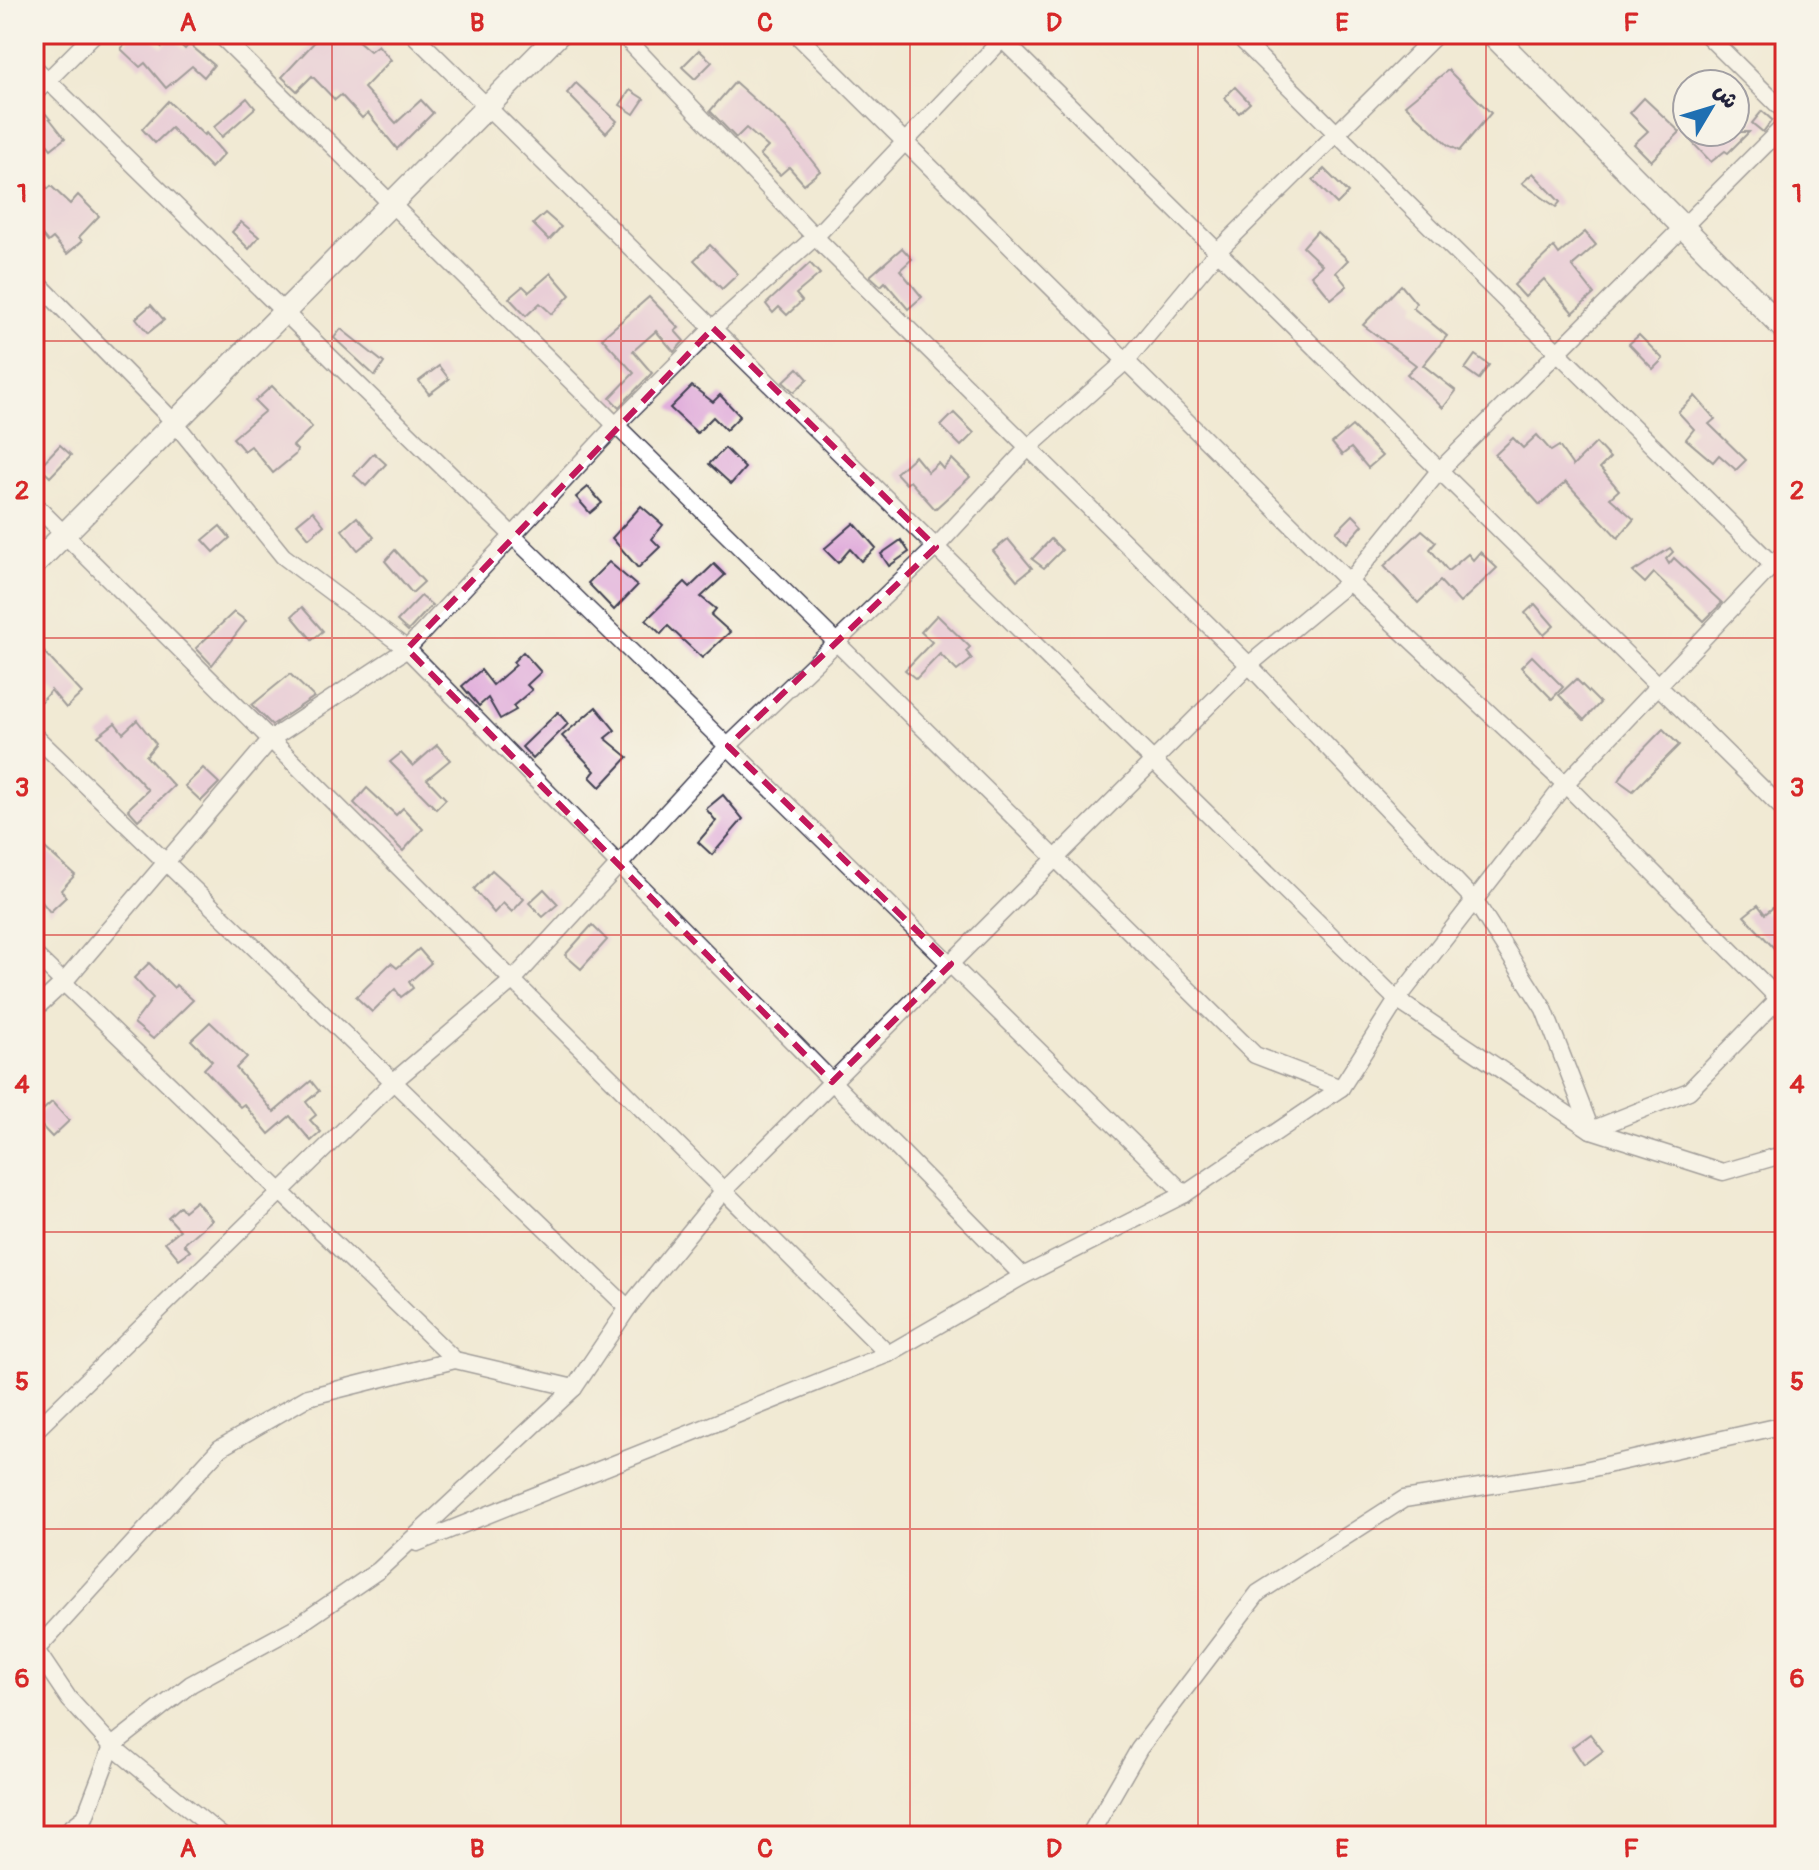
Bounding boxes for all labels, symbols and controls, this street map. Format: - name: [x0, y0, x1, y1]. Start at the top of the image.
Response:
- text: A: [180, 7, 197, 39]
- text: B: [470, 7, 484, 39]
- text: C: [757, 7, 773, 39]
- text: D: [1046, 7, 1062, 39]
- text: E: [1335, 7, 1349, 39]
- text: F: [1623, 7, 1639, 39]
- north arrow: [1671, 68, 1751, 148]
- text: ش: [1707, 78, 1744, 114]
- text: 1: [17, 178, 27, 210]
- text: 1: [1792, 178, 1802, 210]
- text: 2: [15, 475, 29, 507]
- text: 2: [1790, 475, 1804, 507]
- text: 3: [15, 772, 29, 804]
- text: 3: [1790, 772, 1804, 804]
- text: 4: [14, 1069, 30, 1101]
- text: 4: [1789, 1069, 1805, 1101]
- text: 5: [15, 1366, 29, 1398]
- text: 5: [1790, 1366, 1804, 1398]
- text: 6: [14, 1663, 30, 1695]
- text: 6: [1789, 1663, 1805, 1695]
- text: A: [180, 1833, 197, 1865]
- text: B: [470, 1833, 484, 1865]
- text: C: [757, 1833, 773, 1865]
- text: D: [1046, 1833, 1062, 1865]
- text: E: [1335, 1833, 1349, 1865]
- text: F: [1623, 1833, 1639, 1865]

